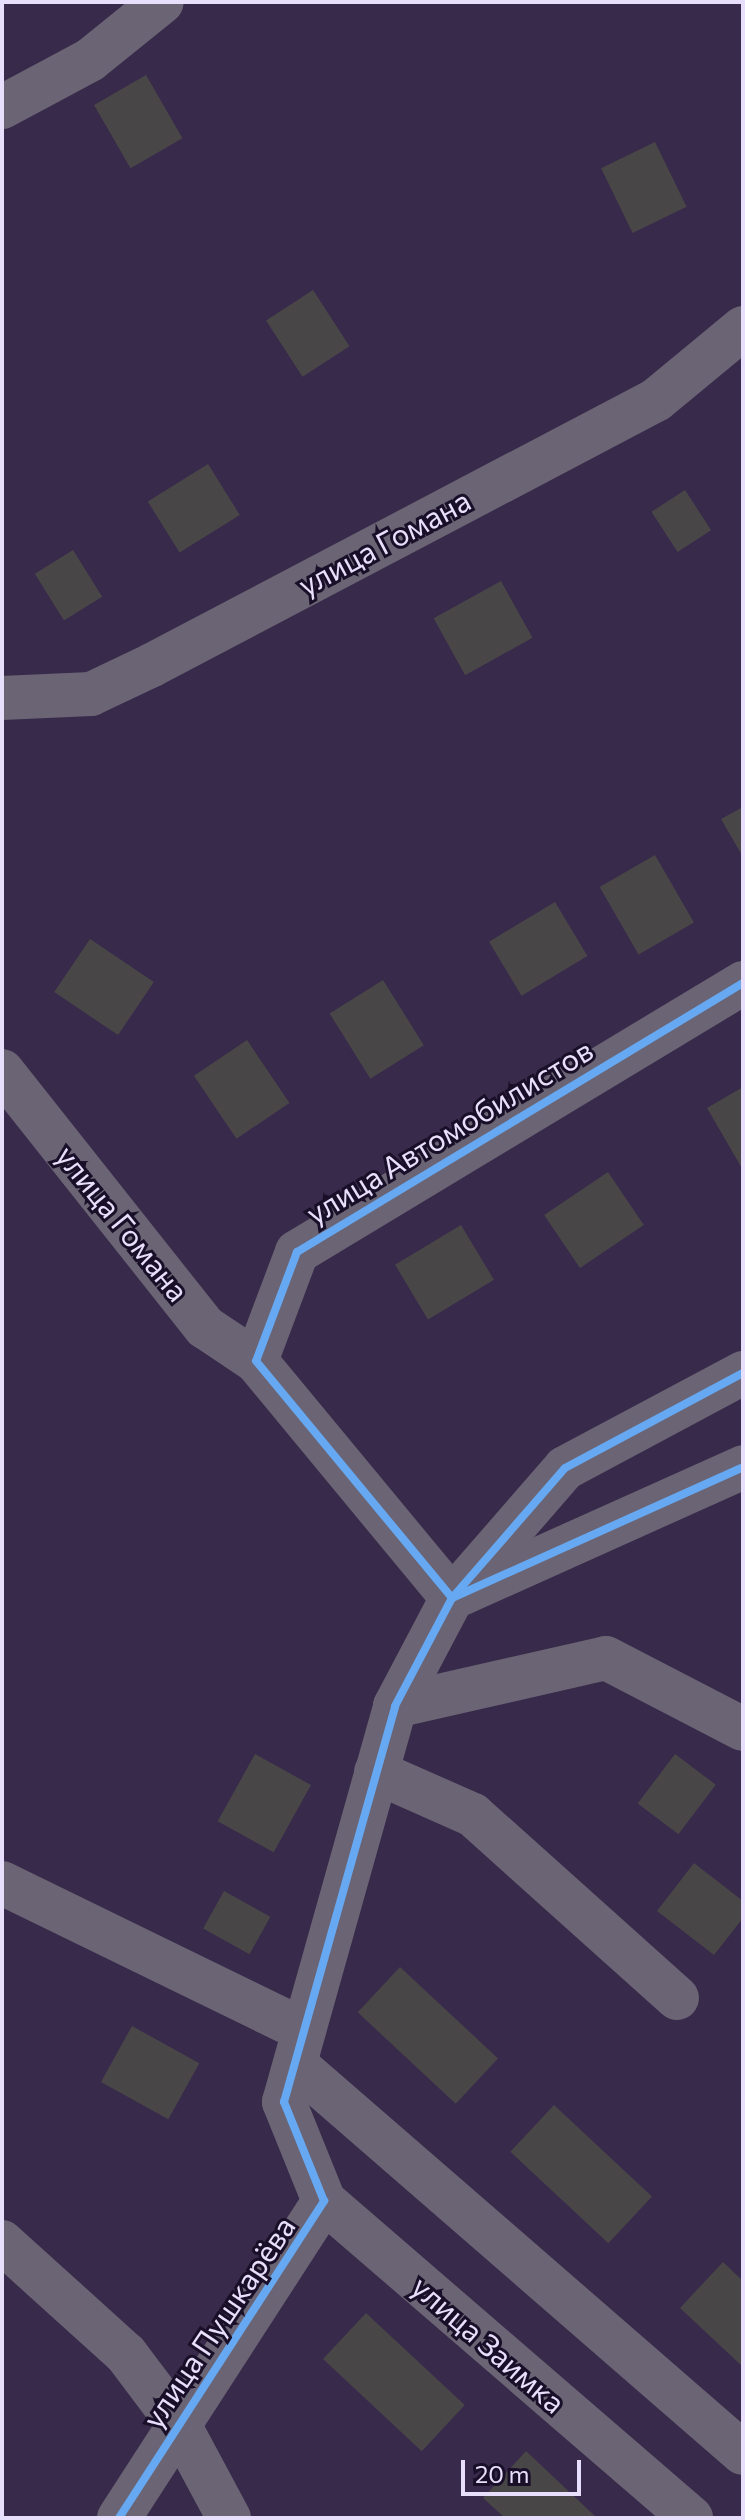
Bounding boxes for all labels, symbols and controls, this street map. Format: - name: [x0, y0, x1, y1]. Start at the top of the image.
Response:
- street label: улица Гомана: [292, 482, 476, 602]
- street label: улица Автомобилистов: [299, 1031, 599, 1231]
- street label: улица Гомана: [49, 1138, 197, 1308]
- street label: улица Пушкарёва: [134, 2210, 302, 2434]
- street label: улица Заимка: [405, 2268, 573, 2420]
- scale bar: [465, 2444, 585, 2494]
- text: 20 m: [475, 2459, 529, 2488]

